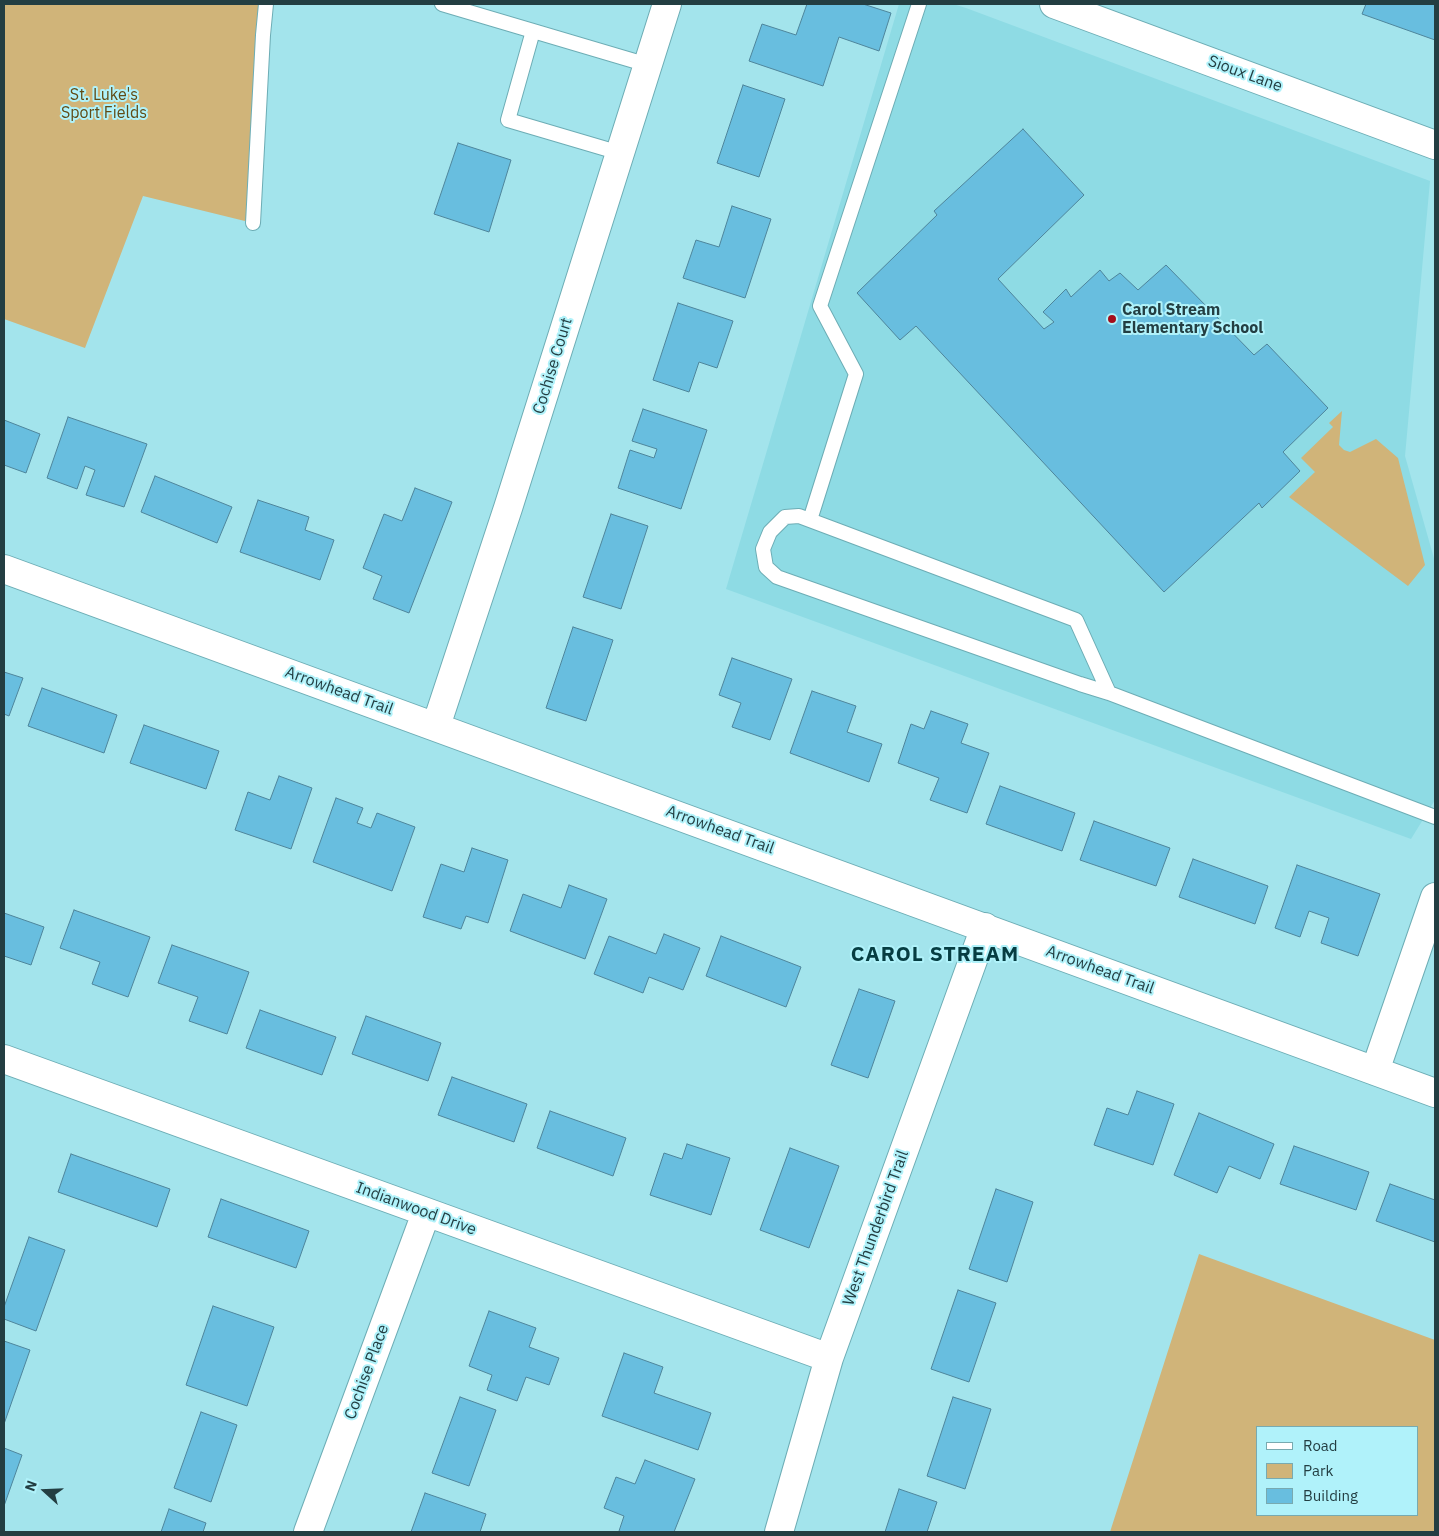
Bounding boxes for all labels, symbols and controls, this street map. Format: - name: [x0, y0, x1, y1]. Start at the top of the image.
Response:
- street label: Sioux Lane: [1205, 52, 1285, 96]
- park label: St. Luke's Sport Fields: [61, 85, 147, 123]
- place label: Carol Stream Elementary School: [1122, 300, 1263, 338]
- marker: Carol Stream Elementary School: [1106, 313, 1118, 325]
- street label: Cochise Court: [529, 315, 577, 417]
- street label: Arrowhead Trail: [282, 663, 396, 719]
- street label: Arrowhead Trail: [663, 802, 777, 858]
- district label: CAROL STREAM: [849, 942, 1021, 968]
- street label: Arrowhead Trail: [1043, 942, 1157, 998]
- street label: West Thunderbird Trail: [839, 1148, 913, 1308]
- street label: Indianwood Drive: [353, 1178, 479, 1240]
- street label: Cochise Place: [341, 1322, 393, 1422]
- legend: [1256, 1426, 1419, 1516]
- text: Road: [1303, 1436, 1338, 1455]
- text: Park: [1303, 1461, 1333, 1480]
- north arrow: [20, 1466, 70, 1516]
- text: N: [21, 1478, 41, 1494]
- text: Building: [1303, 1486, 1358, 1505]

